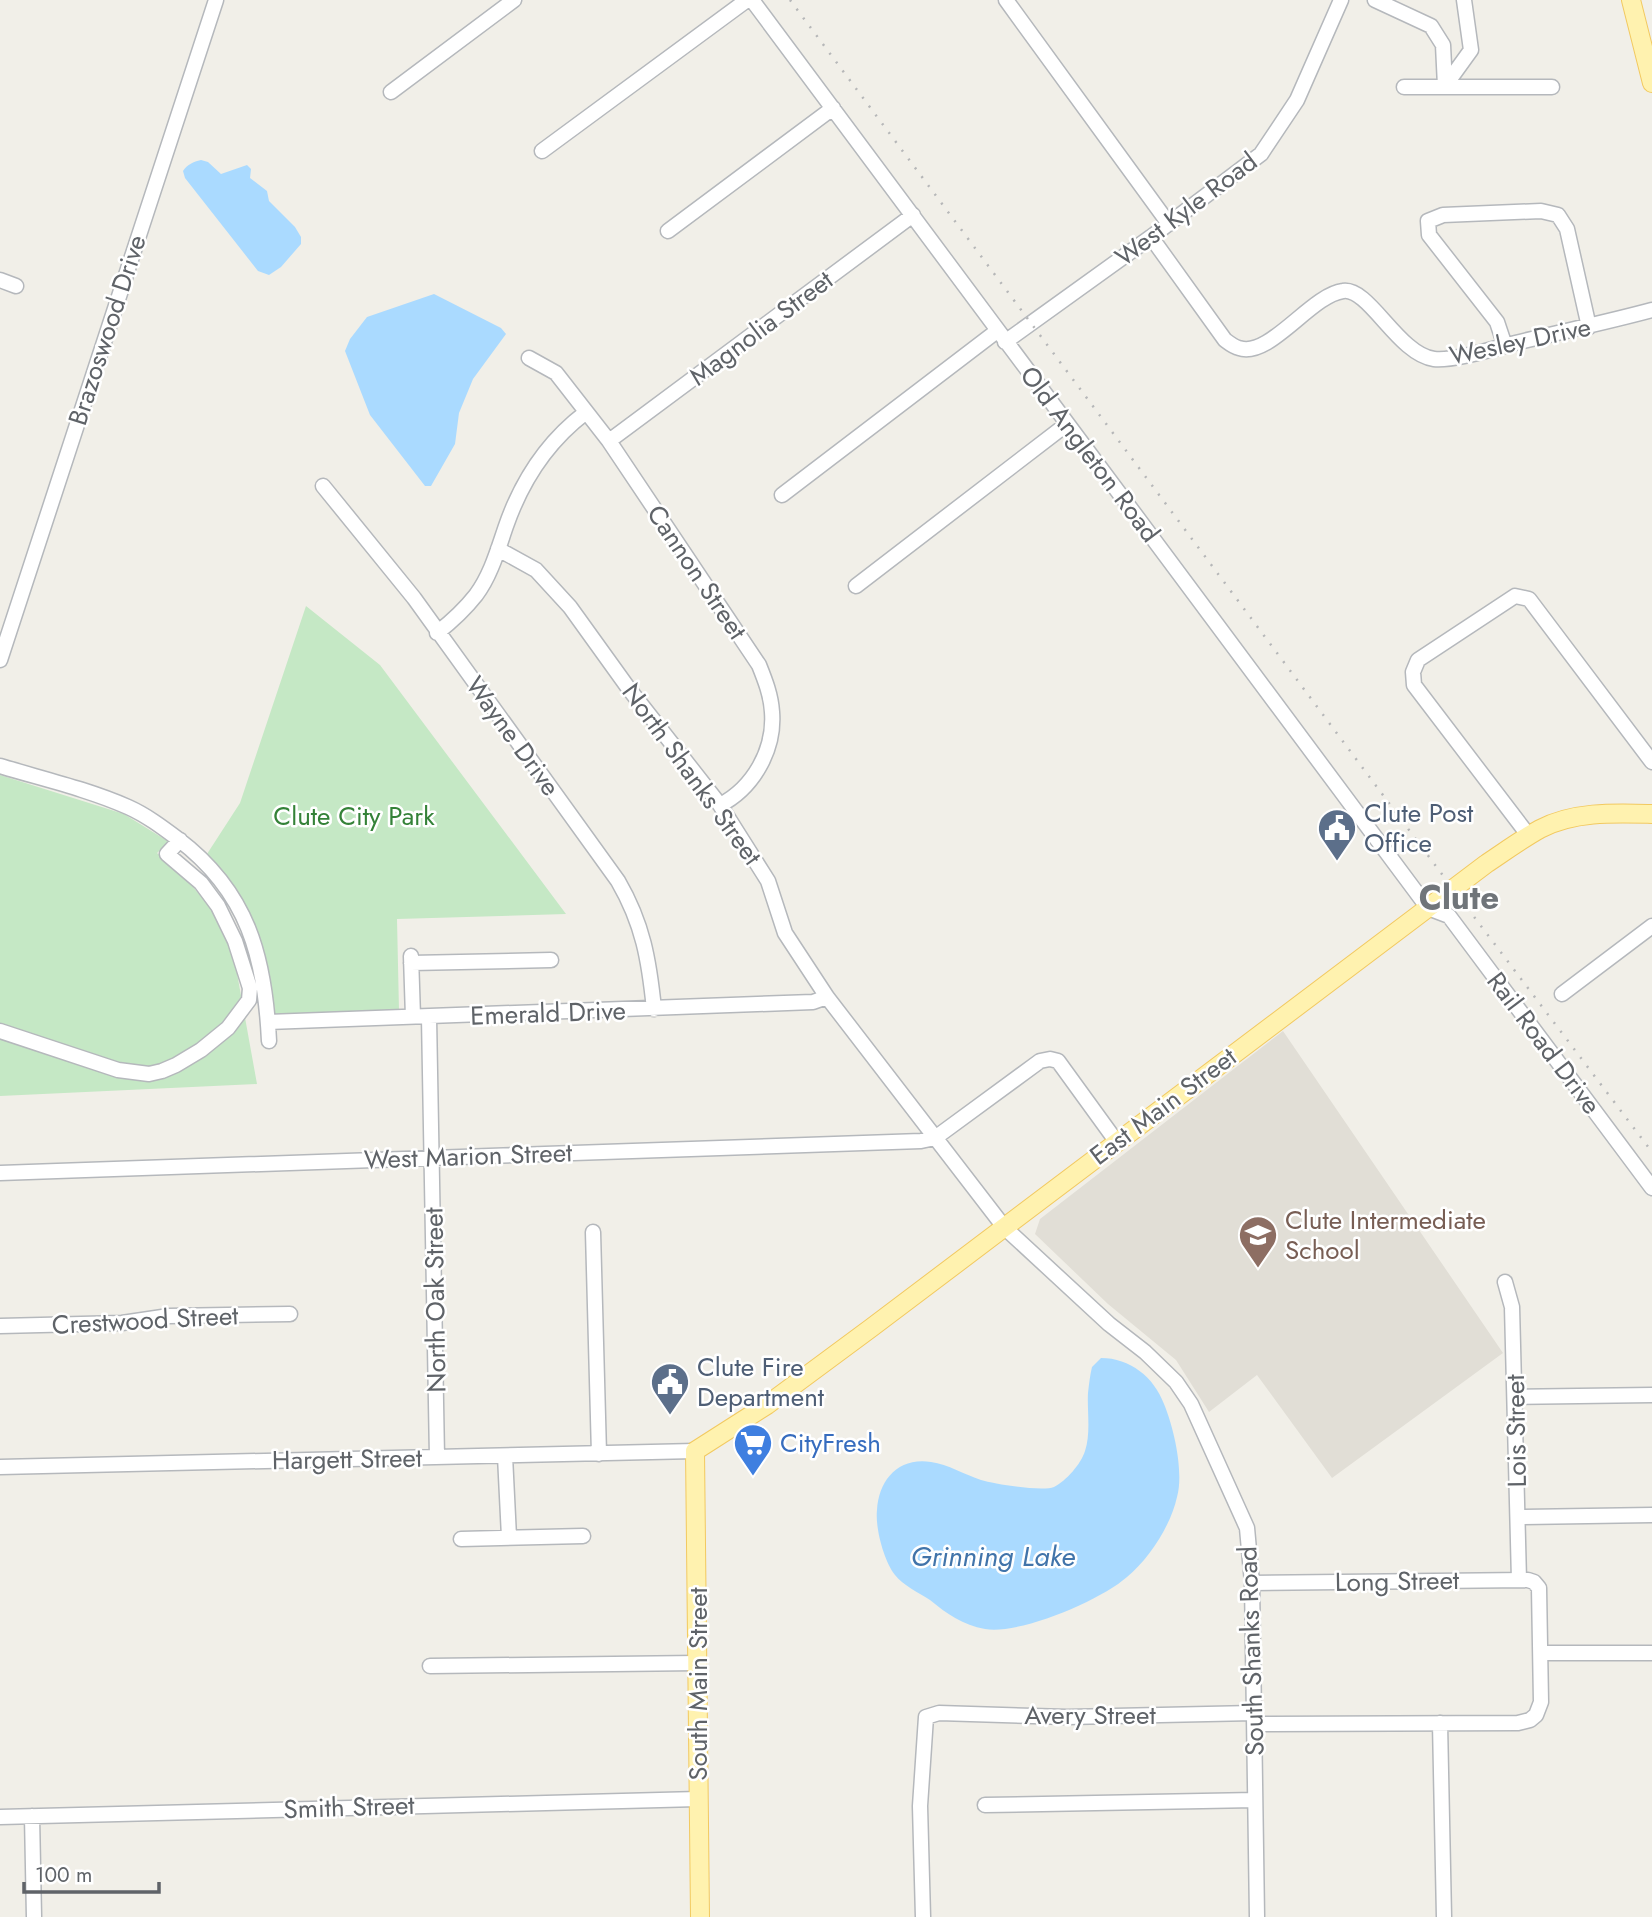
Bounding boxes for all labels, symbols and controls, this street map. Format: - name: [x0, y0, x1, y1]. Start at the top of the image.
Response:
- street label: West Kyle Road: [1107, 143, 1265, 275]
- street label: Brazoswood Drive: [58, 230, 156, 430]
- street label: Magnolia Street: [681, 261, 841, 395]
- street label: Wesley Drive: [1446, 307, 1594, 375]
- street label: Old Angleton Road: [1011, 358, 1169, 550]
- street label: Cannon Street: [638, 497, 757, 648]
- street label: Wayne Drive: [457, 668, 569, 804]
- street label: North Shanks Street: [613, 675, 772, 873]
- place label: Clute Post Office: [1364, 794, 1474, 862]
- park label: Clute City Park: [273, 797, 435, 835]
- public building icon: Clute Post Office: [1316, 807, 1358, 862]
- district label: Clute: [1419, 874, 1499, 921]
- street label: Rail Road Drive: [1478, 964, 1610, 1122]
- street label: Emerald Drive: [469, 991, 627, 1035]
- street label: East Main Street: [1082, 1038, 1245, 1174]
- street label: West Marion Street: [363, 1133, 574, 1179]
- place label: Clute Intermediate School: [1285, 1201, 1486, 1269]
- street label: North Oak Street: [414, 1206, 456, 1393]
- school or university icon: Clute Intermediate School: [1237, 1214, 1279, 1269]
- street label: Crestwood Street: [51, 1296, 240, 1344]
- place label: Clute Fire Department: [697, 1348, 825, 1416]
- public building icon: Clute Fire Department: [649, 1361, 691, 1416]
- street label: Lois Street: [1496, 1373, 1536, 1488]
- supermarket icon: CityFresh: [732, 1422, 774, 1477]
- place label: CityFresh: [780, 1424, 881, 1462]
- street label: Hargett Street: [272, 1439, 423, 1479]
- water label: Grinning Lake: [911, 1536, 1075, 1577]
- street label: South Shanks Road: [1228, 1546, 1274, 1756]
- street label: Long Street: [1335, 1561, 1460, 1601]
- street label: South Main Street: [679, 1586, 717, 1781]
- street label: Avery Street: [1024, 1696, 1156, 1734]
- street label: Smith Street: [283, 1786, 416, 1828]
- scale bar: [24, 1850, 159, 1894]
- text: 100 m: [35, 1860, 92, 1890]

